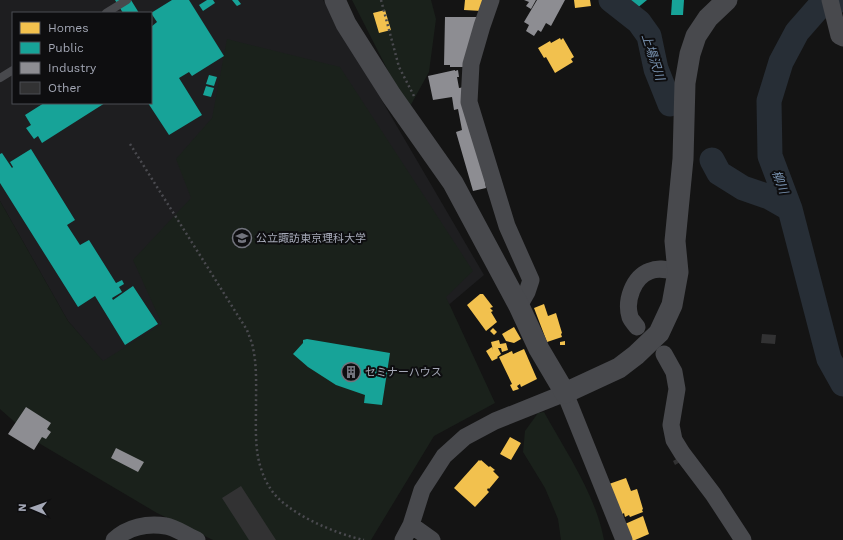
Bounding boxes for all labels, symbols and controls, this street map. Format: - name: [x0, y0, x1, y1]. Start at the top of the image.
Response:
- legend: [12, 12, 152, 104]
- text: Homes: [48, 21, 89, 35]
- water label: 上場沢川: [639, 32, 668, 84]
- text: Public: [48, 41, 84, 55]
- text: Industry: [48, 61, 97, 75]
- text: Other: [48, 81, 81, 95]
- water label: 柳川: [769, 168, 792, 198]
- school or university icon: 公立諏訪東京理科大学: [231, 227, 253, 249]
- place label: 公立諏訪東京理科大学: [256, 232, 366, 245]
- building icon: セミナーハウス: [340, 361, 362, 383]
- place label: セミナーハウス: [365, 366, 442, 379]
- north arrow: [12, 488, 52, 528]
- text: N: [16, 503, 29, 512]

